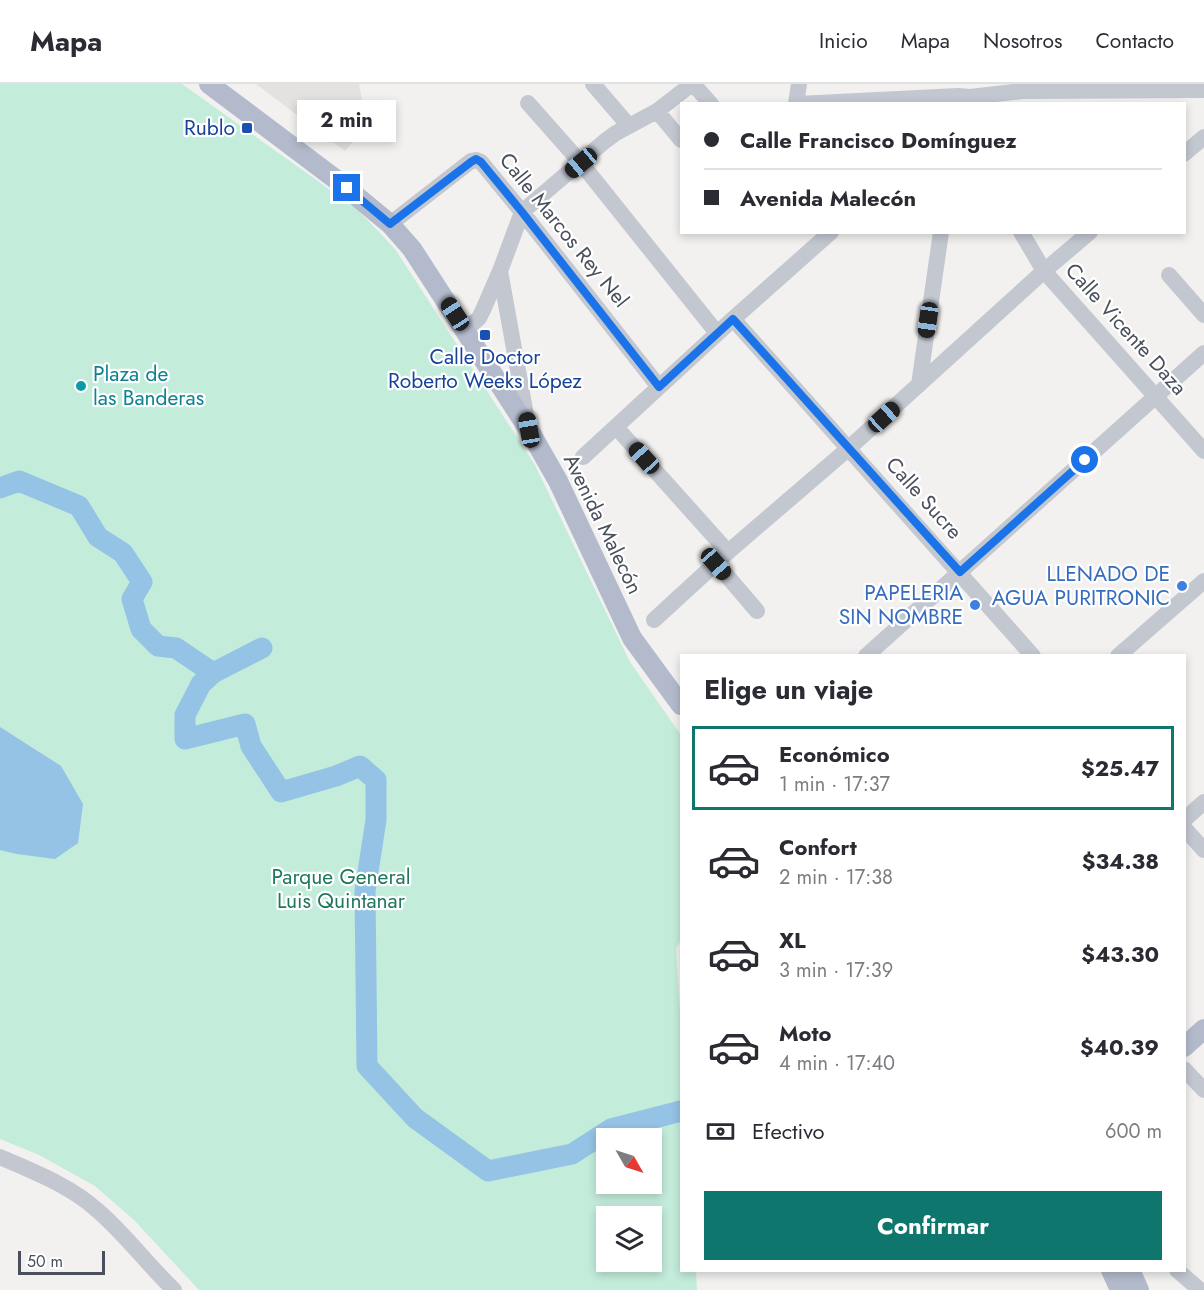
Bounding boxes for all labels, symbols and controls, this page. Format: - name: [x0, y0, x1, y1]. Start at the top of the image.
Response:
- text: Mapa: [30, 21, 102, 62]
- text: Inicio: [819, 26, 868, 56]
- text: Mapa: [901, 26, 950, 56]
- text: Nosotros: [983, 26, 1062, 56]
- text: Contacto: [1095, 26, 1174, 56]
- callout: 2 min: [298, 101, 397, 143]
- text: 2 min: [320, 106, 373, 135]
- place label: Rublo: [184, 113, 235, 143]
- marker: Rublo: [240, 121, 254, 135]
- text: Calle Francisco Domínguez: [740, 124, 1017, 156]
- car: [561, 145, 601, 181]
- street label: Calle Marcos Rey Nel: [492, 146, 636, 314]
- route end: [333, 174, 360, 201]
- text: Avenida Malecón: [740, 182, 916, 214]
- street label: Calle Vicente Daza: [1058, 256, 1194, 402]
- car: [438, 294, 472, 334]
- car: [917, 301, 939, 339]
- marker: Calle Doctor Roberto Weeks López: [478, 328, 492, 342]
- place label: Calle Doctor Roberto Weeks López: [388, 342, 582, 396]
- place label: Plaza de las Banderas: [93, 359, 204, 413]
- marker: Plaza de las Banderas: [74, 379, 88, 393]
- car: [865, 398, 903, 436]
- car: [517, 411, 541, 449]
- car: [625, 439, 663, 477]
- route start: [1071, 446, 1098, 473]
- street label: Avenida Malecón: [556, 449, 650, 599]
- street label: Calle Sucre: [879, 450, 969, 546]
- car: [697, 545, 735, 583]
- place label: LLENADO DE AGUA PURITRONIC: [992, 559, 1170, 613]
- place label: PAPELERIA SIN NOMBRE: [839, 578, 963, 632]
- marker: LLENADO DE AGUA PURITRONIC: [1175, 579, 1189, 593]
- marker: PAPELERIA SIN NOMBRE: [968, 598, 982, 612]
- text: Elige un viaje: [704, 670, 873, 709]
- text: Económico: [779, 738, 890, 770]
- icon: car: [707, 741, 761, 795]
- text: $25.47: [1081, 752, 1159, 784]
- text: 1 min · 17:37: [779, 770, 890, 799]
- text: Confort: [779, 831, 857, 863]
- icon: car: [707, 834, 761, 888]
- text: $34.38: [1082, 845, 1159, 877]
- park label: Parque General Luis Quintanar: [271, 862, 411, 916]
- text: 2 min · 17:38: [779, 863, 893, 892]
- text: XL: [779, 924, 806, 956]
- icon: car: [707, 927, 761, 981]
- text: $43.30: [1081, 938, 1159, 970]
- text: 3 min · 17:39: [779, 956, 893, 985]
- text: Moto: [779, 1017, 832, 1049]
- icon: car: [707, 1020, 761, 1074]
- text: $40.39: [1080, 1031, 1159, 1063]
- text: 4 min · 17:40: [779, 1049, 895, 1078]
- icon: cash: [704, 1115, 737, 1148]
- text: Efectivo: [752, 1115, 825, 1147]
- text: 600 m: [1105, 1117, 1162, 1146]
- north arrow: [596, 1128, 662, 1194]
- map controls: [596, 1128, 662, 1272]
- button: Confirmar: [704, 1191, 1162, 1260]
- button: layers: [596, 1206, 662, 1272]
- scale bar: [18, 1248, 105, 1276]
- text: 50 m: [27, 1250, 63, 1273]

